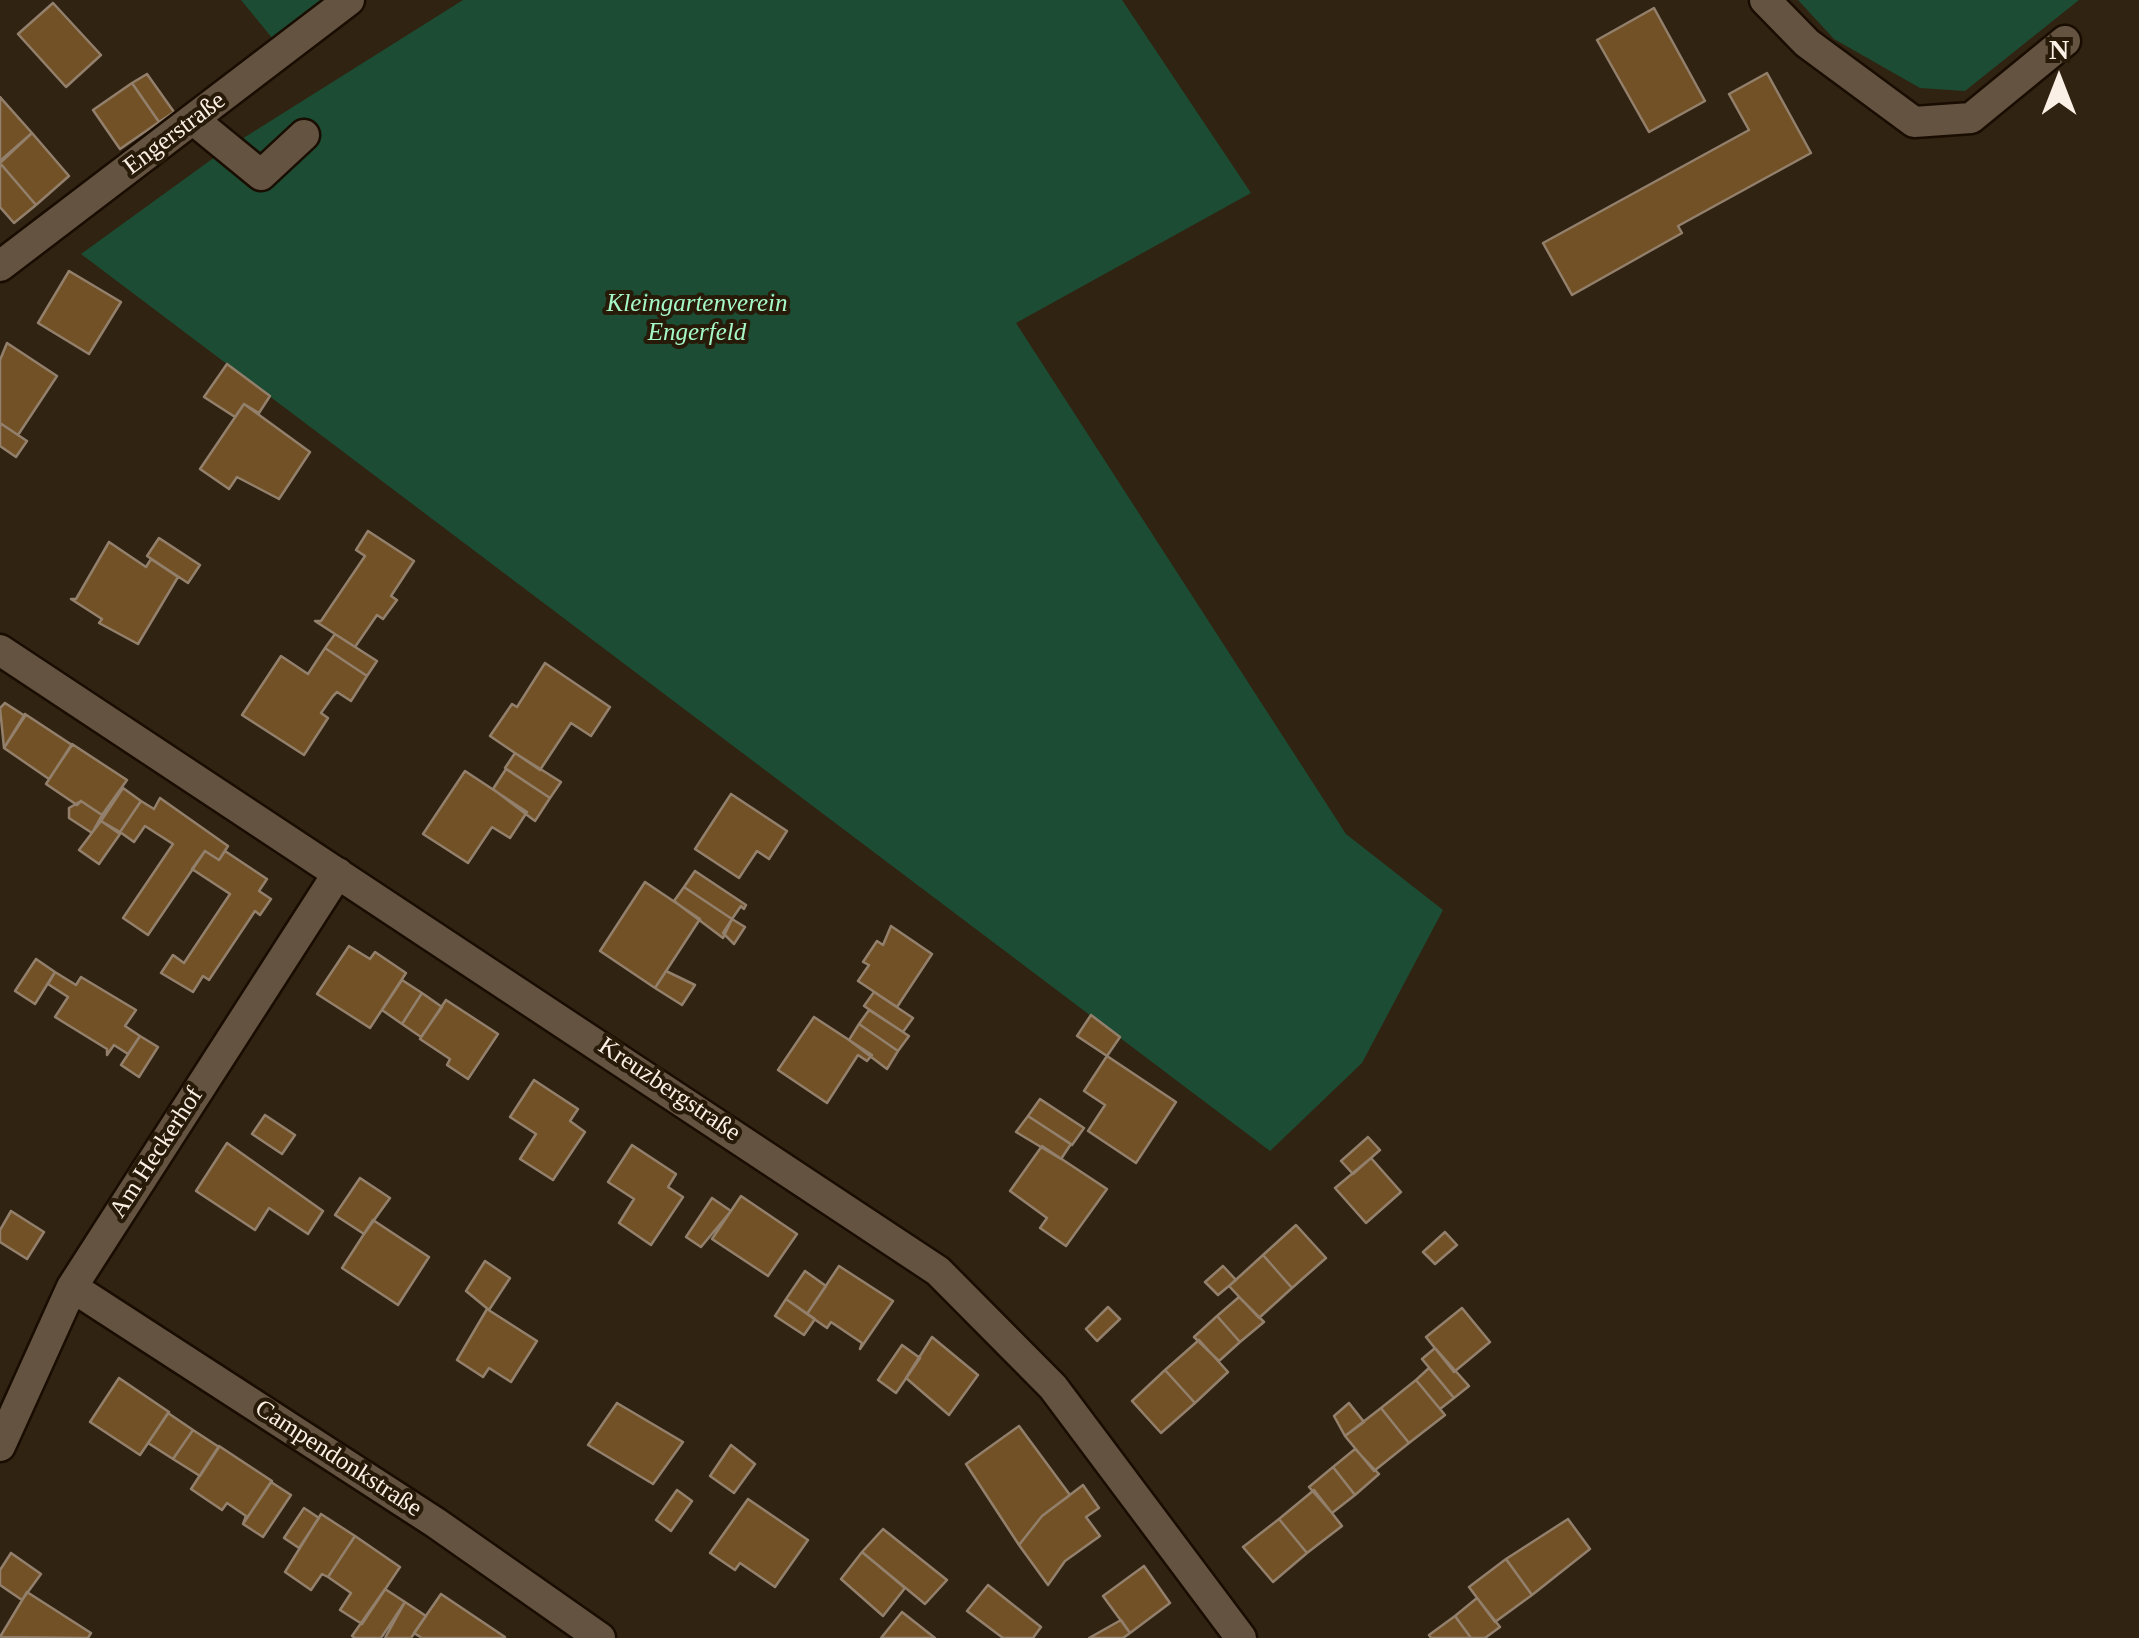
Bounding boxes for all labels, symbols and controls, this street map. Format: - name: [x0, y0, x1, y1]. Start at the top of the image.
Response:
- north arrow: [2009, 30, 2109, 130]
- text: N: [2049, 34, 2069, 65]
- street label: Engerstraße: [118, 86, 232, 182]
- park label: Kleingartenverein Engerfeld: [607, 289, 787, 348]
- street label: Kreuzbergstraße: [592, 1032, 746, 1148]
- street label: Am Heckerhof: [104, 1082, 210, 1224]
- street label: Campendonkstraße: [249, 1394, 427, 1524]

